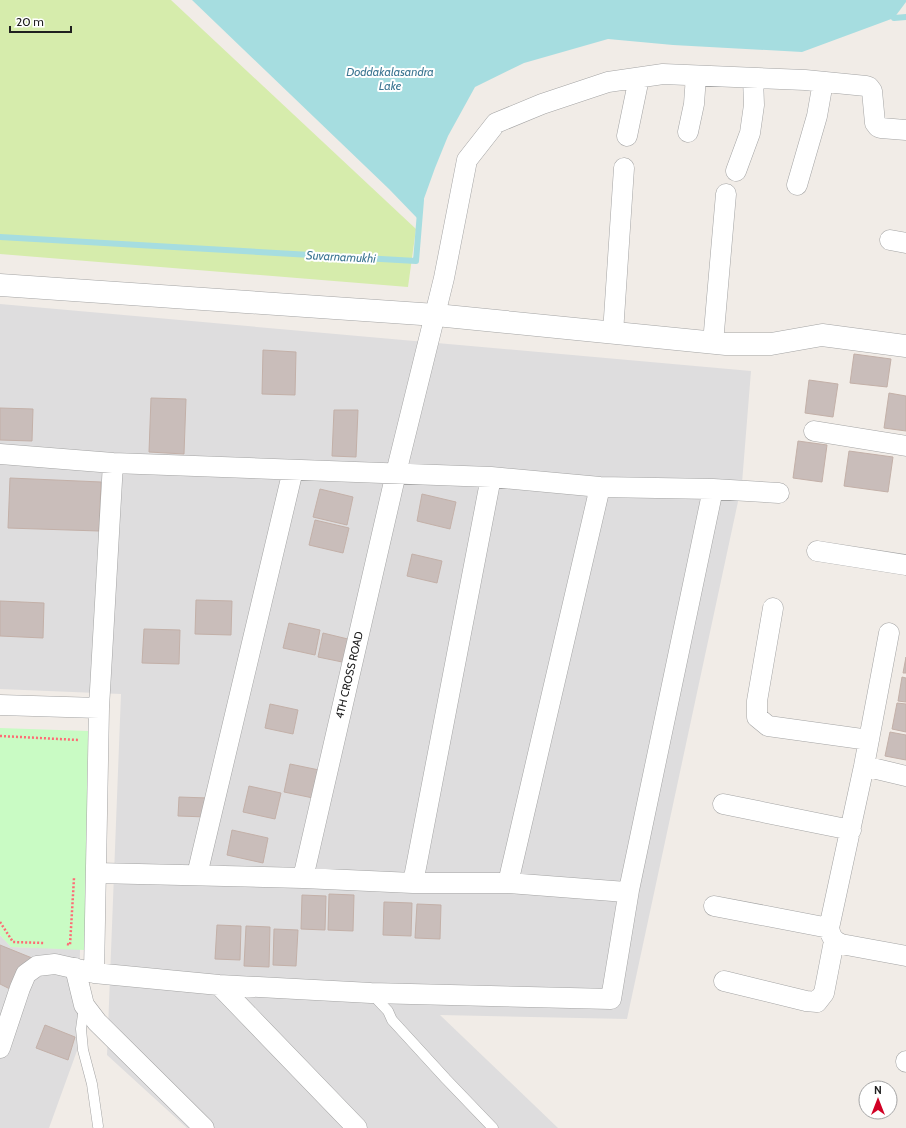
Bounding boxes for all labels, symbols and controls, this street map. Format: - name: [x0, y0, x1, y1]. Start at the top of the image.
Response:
- scale bar: [10, 8, 71, 34]
- text: 20 m: [16, 14, 44, 29]
- water label: Doddakalasandra Lake: [346, 64, 434, 93]
- water label: Suvarnamukhi: [306, 247, 377, 266]
- street label: 4TH CROSS ROAD: [332, 630, 366, 720]
- north arrow: [858, 1080, 898, 1120]
- text: N: [874, 1083, 882, 1097]

